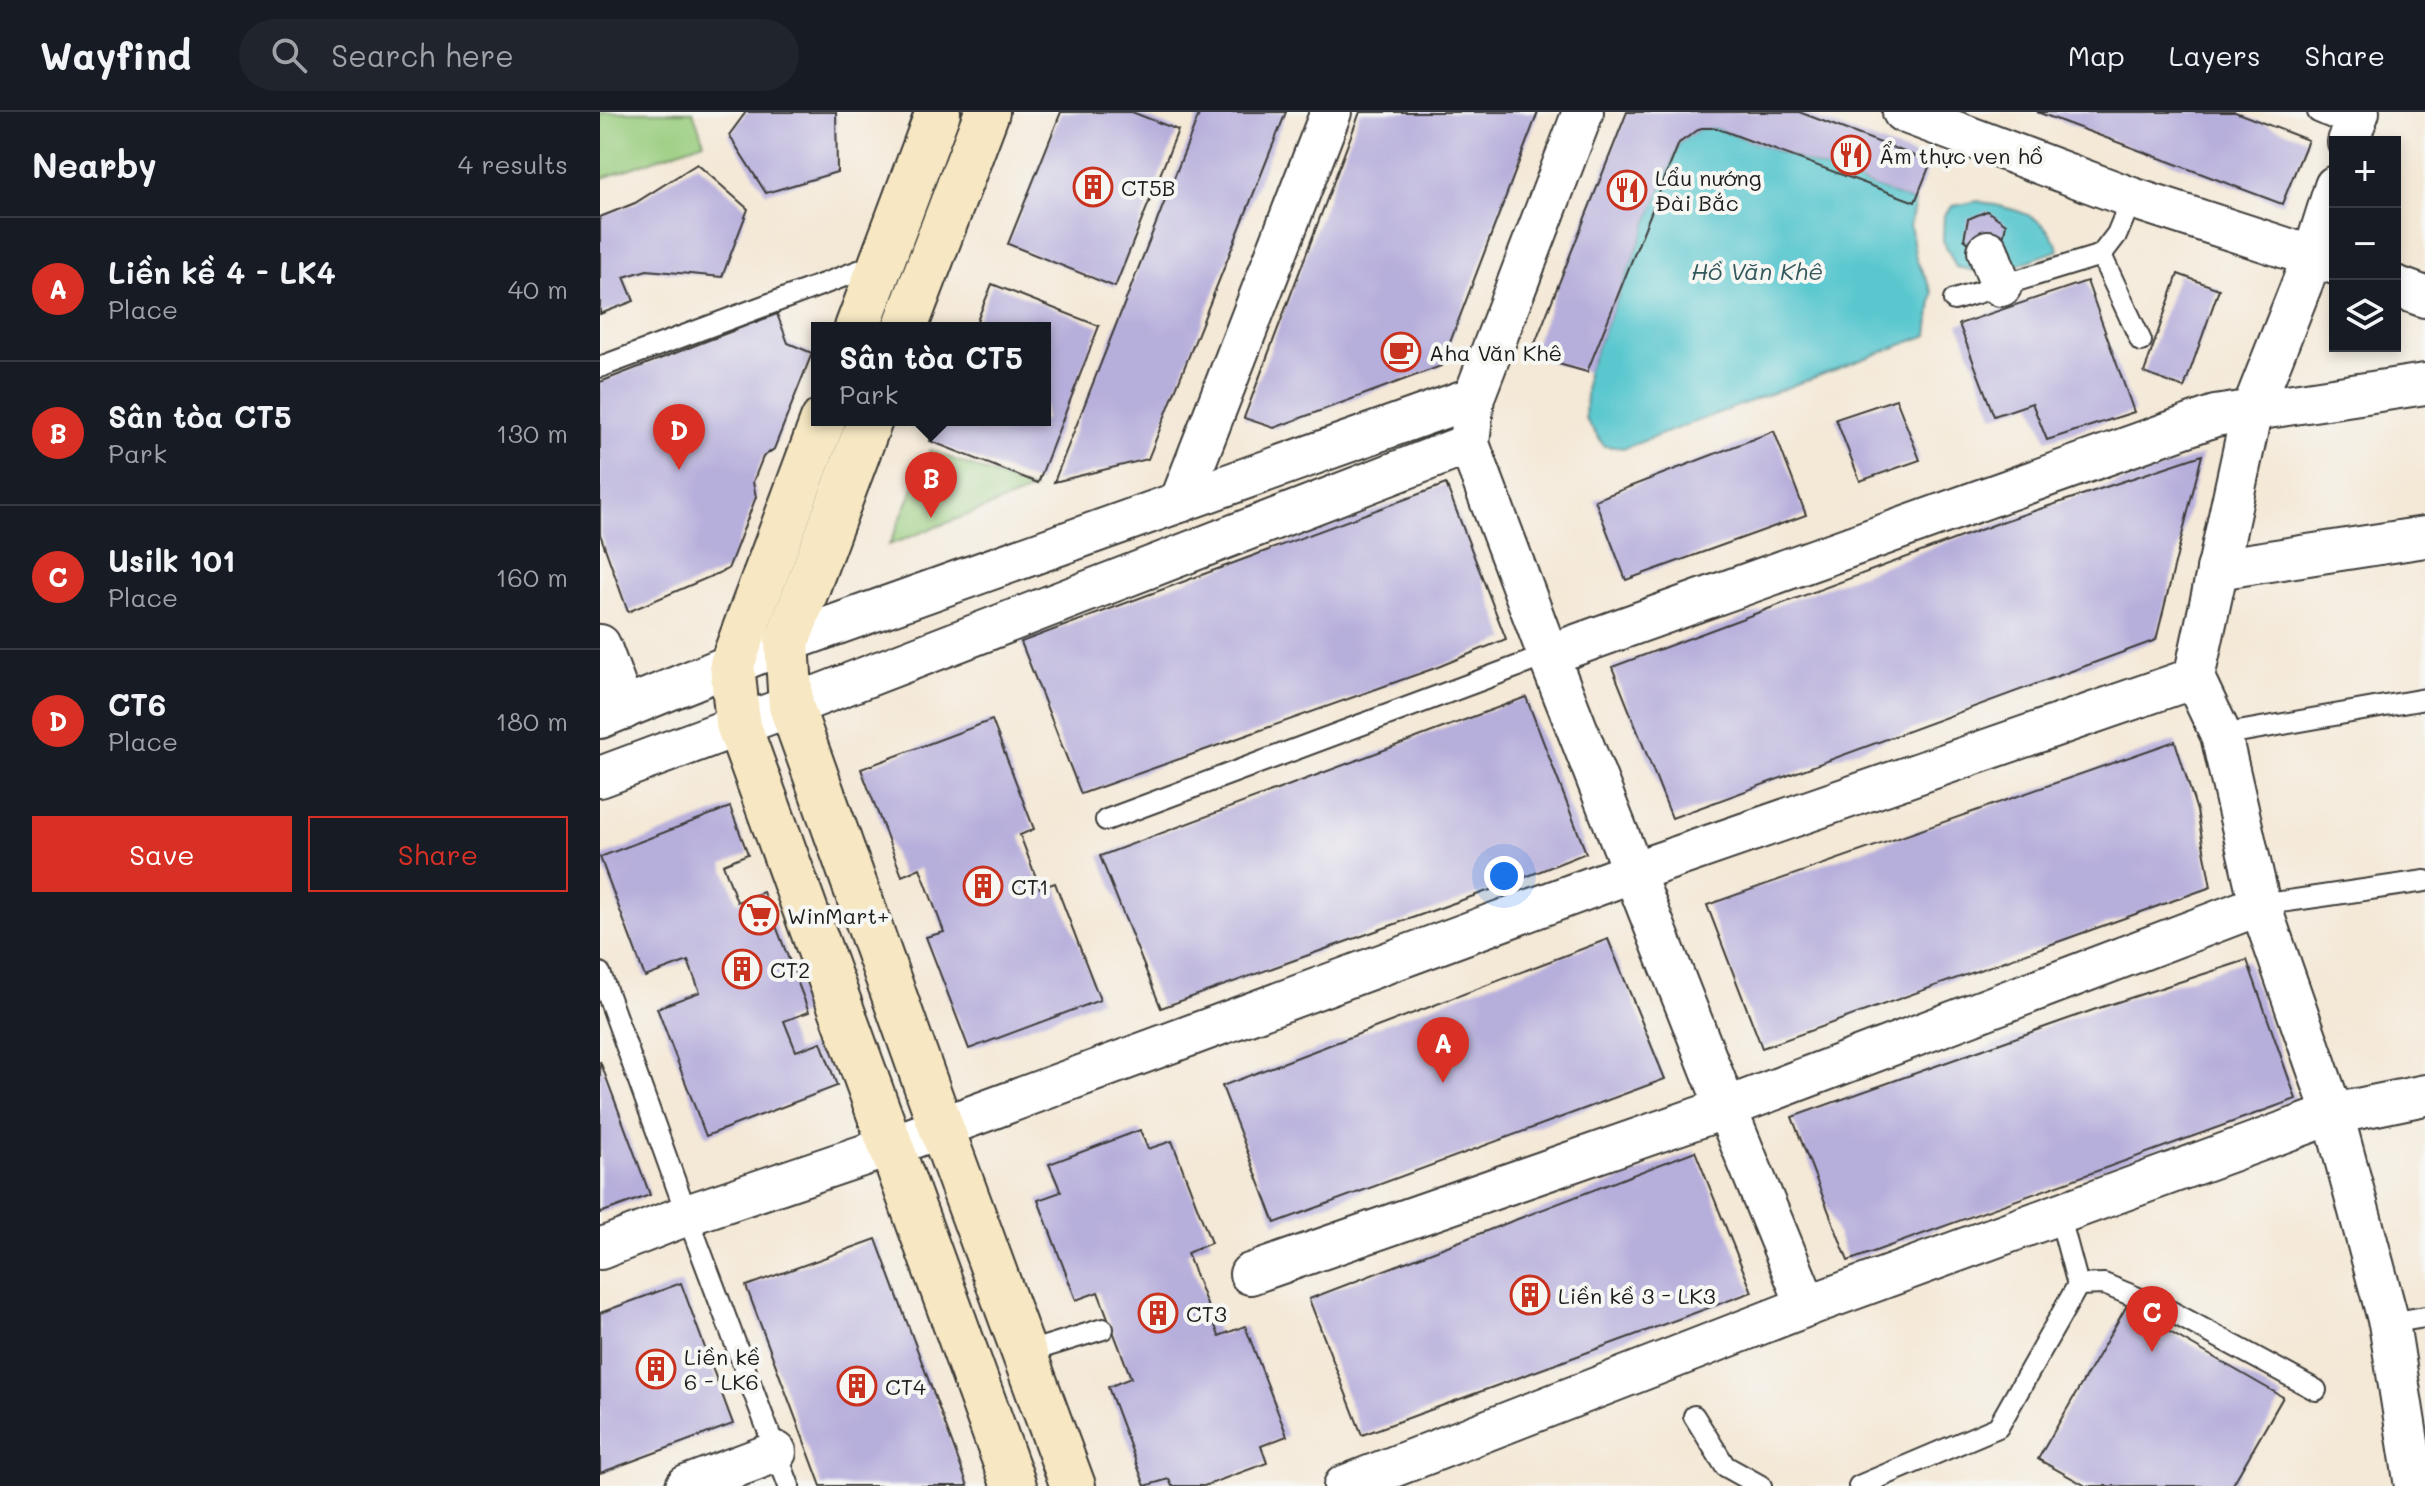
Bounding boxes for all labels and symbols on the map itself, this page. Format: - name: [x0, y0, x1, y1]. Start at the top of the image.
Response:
- restaurant icon: Ẩm thực ven hồ: [1830, 134, 1872, 176]
- place label: Ẩm thực ven hồ: [1879, 141, 2043, 170]
- place label: Lẩu nướng Đài Bắc: [1655, 163, 1762, 217]
- building icon: CT5B: [1072, 166, 1114, 208]
- restaurant icon: Lẩu nướng Đài Bắc: [1606, 169, 1648, 211]
- place label: CT5B: [1121, 173, 1175, 202]
- water label: Hồ Văn Khê: [1691, 255, 1823, 286]
- cafe icon: Aha Văn Khê: [1380, 331, 1422, 373]
- place label: Aha Văn Khê: [1429, 338, 1562, 367]
- pin: D: [653, 404, 705, 470]
- pin: B: [905, 452, 957, 518]
- your location: [1484, 856, 1524, 896]
- building icon: CT1: [962, 865, 1004, 907]
- place label: CT1: [1011, 872, 1049, 901]
- supermarket icon: WinMart+: [738, 894, 780, 936]
- place label: WinMart+: [787, 901, 889, 930]
- building icon: CT2: [721, 948, 763, 990]
- place label: CT2: [770, 955, 810, 984]
- pin: A: [1417, 1017, 1469, 1083]
- building icon: Liền kề 3 - LK3: [1509, 1274, 1551, 1316]
- place label: Liền kề 3 - LK3: [1558, 1281, 1716, 1310]
- pin: C: [2126, 1286, 2178, 1352]
- building icon: CT3: [1137, 1292, 1179, 1334]
- place label: CT3: [1186, 1299, 1227, 1328]
- place label: Liền kề 6 - LK6: [684, 1342, 760, 1396]
- building icon: Liền kề 6 - LK6: [635, 1348, 677, 1390]
- building icon: CT4: [836, 1365, 878, 1407]
- place label: CT4: [885, 1372, 926, 1401]

